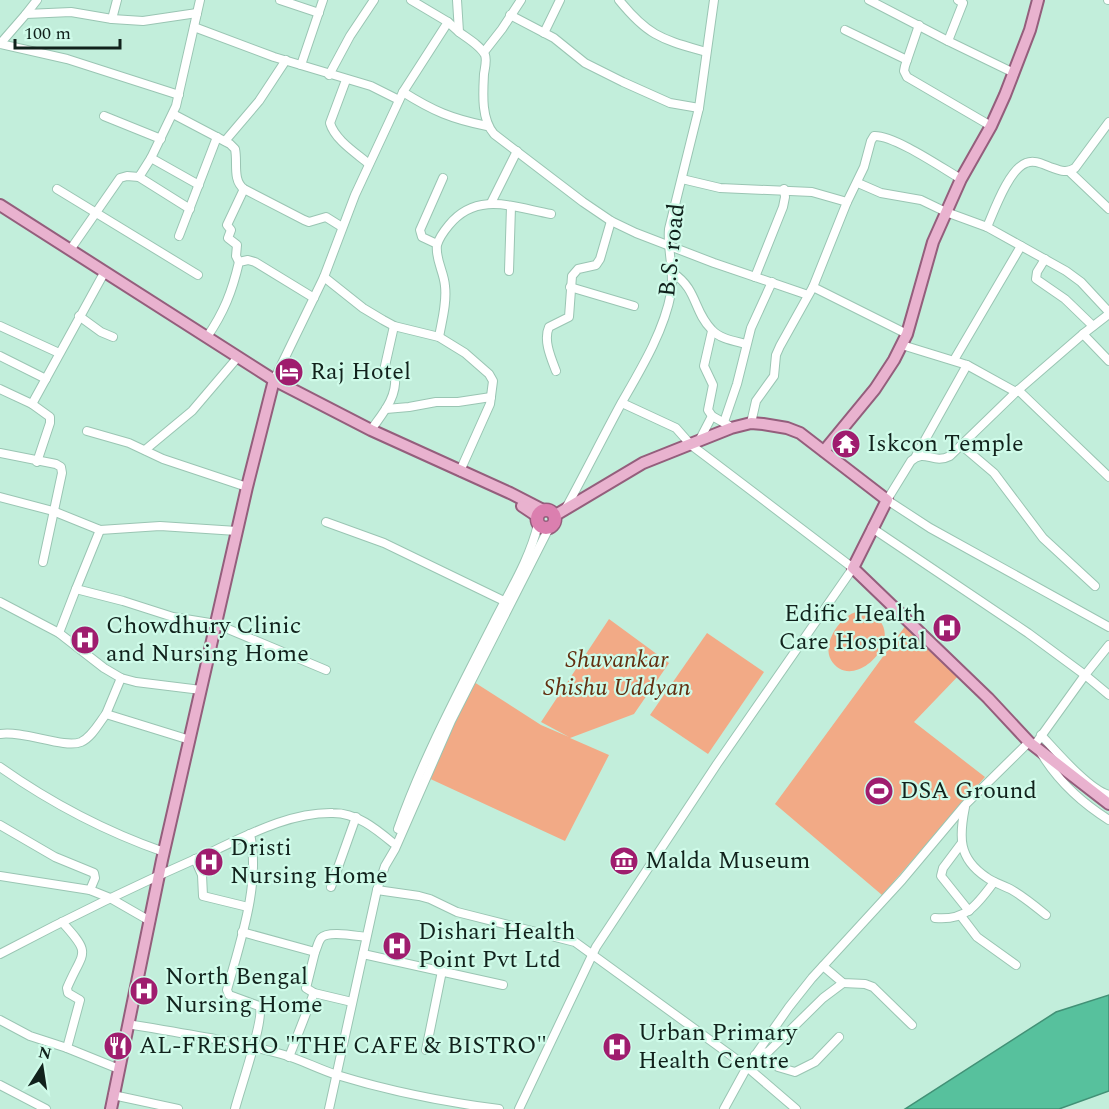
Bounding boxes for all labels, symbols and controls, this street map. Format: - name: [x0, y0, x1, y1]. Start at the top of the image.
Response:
- scale bar: [15, 12, 120, 50]
- text: 100 m: [24, 20, 71, 47]
- street label: B.S. road: [649, 201, 695, 299]
- place label: Raj Hotel: [310, 354, 411, 390]
- hotel icon: Raj Hotel: [273, 356, 305, 388]
- place label: Iskcon Temple: [867, 426, 1024, 462]
- temple icon: Iskcon Temple: [830, 428, 862, 460]
- place label: Edific Health Care Hospital: [779, 596, 926, 660]
- place label: Chowdhury Clinic and Nursing Home: [106, 608, 309, 672]
- hospital icon: Edific Health Care Hospital: [931, 612, 963, 644]
- hospital icon: Chowdhury Clinic and Nursing Home: [69, 624, 101, 656]
- park label: Shuvankar Shishu Uddyan: [543, 642, 691, 706]
- place label: DSA Ground: [900, 773, 1037, 809]
- sports icon: DSA Ground: [863, 775, 895, 807]
- place label: Dristi Nursing Home: [230, 830, 388, 894]
- place label: Malda Museum: [645, 843, 810, 879]
- museum icon: Malda Museum: [608, 845, 640, 877]
- hospital icon: Dristi Nursing Home: [193, 846, 225, 878]
- place label: Dishari Health Point Pvt Ltd: [418, 914, 575, 978]
- hospital icon: Dishari Health Point Pvt Ltd: [381, 930, 413, 962]
- place label: North Bengal Nursing Home: [165, 959, 323, 1023]
- hospital icon: North Bengal Nursing Home: [128, 975, 160, 1007]
- place label: Urban Primary Health Centre: [638, 1015, 799, 1079]
- place label: AL-FRESHO "THE CAFE & BISTRO": [139, 1028, 547, 1064]
- restaurant icon: AL-FRESHO "THE CAFE & BISTRO": [102, 1030, 134, 1062]
- hospital icon: Urban Primary Health Centre: [601, 1031, 633, 1063]
- north arrow: [12, 1037, 72, 1097]
- text: N: [36, 1040, 54, 1066]

